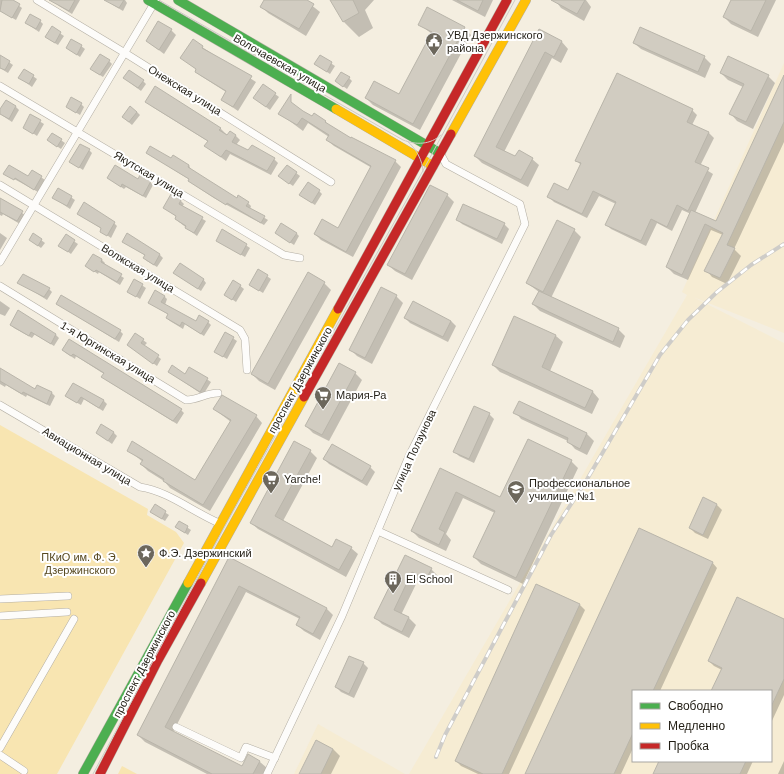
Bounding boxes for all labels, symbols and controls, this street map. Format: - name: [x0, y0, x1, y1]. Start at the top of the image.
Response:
- place label: УВД Дзержинского района: [447, 29, 543, 54]
- street label: Волочаевская улица: [231, 31, 329, 95]
- public building icon: УВД Дзержинского района: [424, 31, 444, 56]
- street label: Онежская улица: [146, 63, 225, 118]
- street label: Якутская улица: [112, 148, 187, 200]
- street label: Волжская улица: [99, 242, 177, 295]
- street label: 1-я Юргинская улица: [59, 319, 158, 385]
- street label: проспект Дзержинского: [266, 325, 334, 435]
- supermarket icon: Мария-Ра: [313, 385, 333, 410]
- place label: Мария-Ра: [336, 389, 387, 401]
- street label: улица Ползунова: [390, 407, 438, 492]
- street label: Авиационная улица: [40, 425, 134, 488]
- supermarket icon: Yarche!: [261, 469, 281, 494]
- place label: Yarche!: [284, 473, 321, 485]
- place label: Профессиональное училище №1: [529, 477, 630, 502]
- school or university icon: Профессиональное училище №1: [506, 479, 526, 504]
- place icon: Ф.Э. Дзержинский: [136, 543, 156, 568]
- place label: Ф.Э. Дзержинский: [159, 547, 252, 559]
- park label: ПКиО им. Ф. Э. Дзержинского: [41, 551, 119, 576]
- building icon: El School: [383, 569, 403, 594]
- place label: El School: [406, 573, 452, 585]
- street label: проспект Дзержинского: [111, 608, 177, 720]
- legend: [632, 690, 772, 762]
- text: Свободно: [668, 699, 723, 713]
- text: Медленно: [668, 719, 725, 733]
- text: Пробка: [668, 739, 709, 753]

